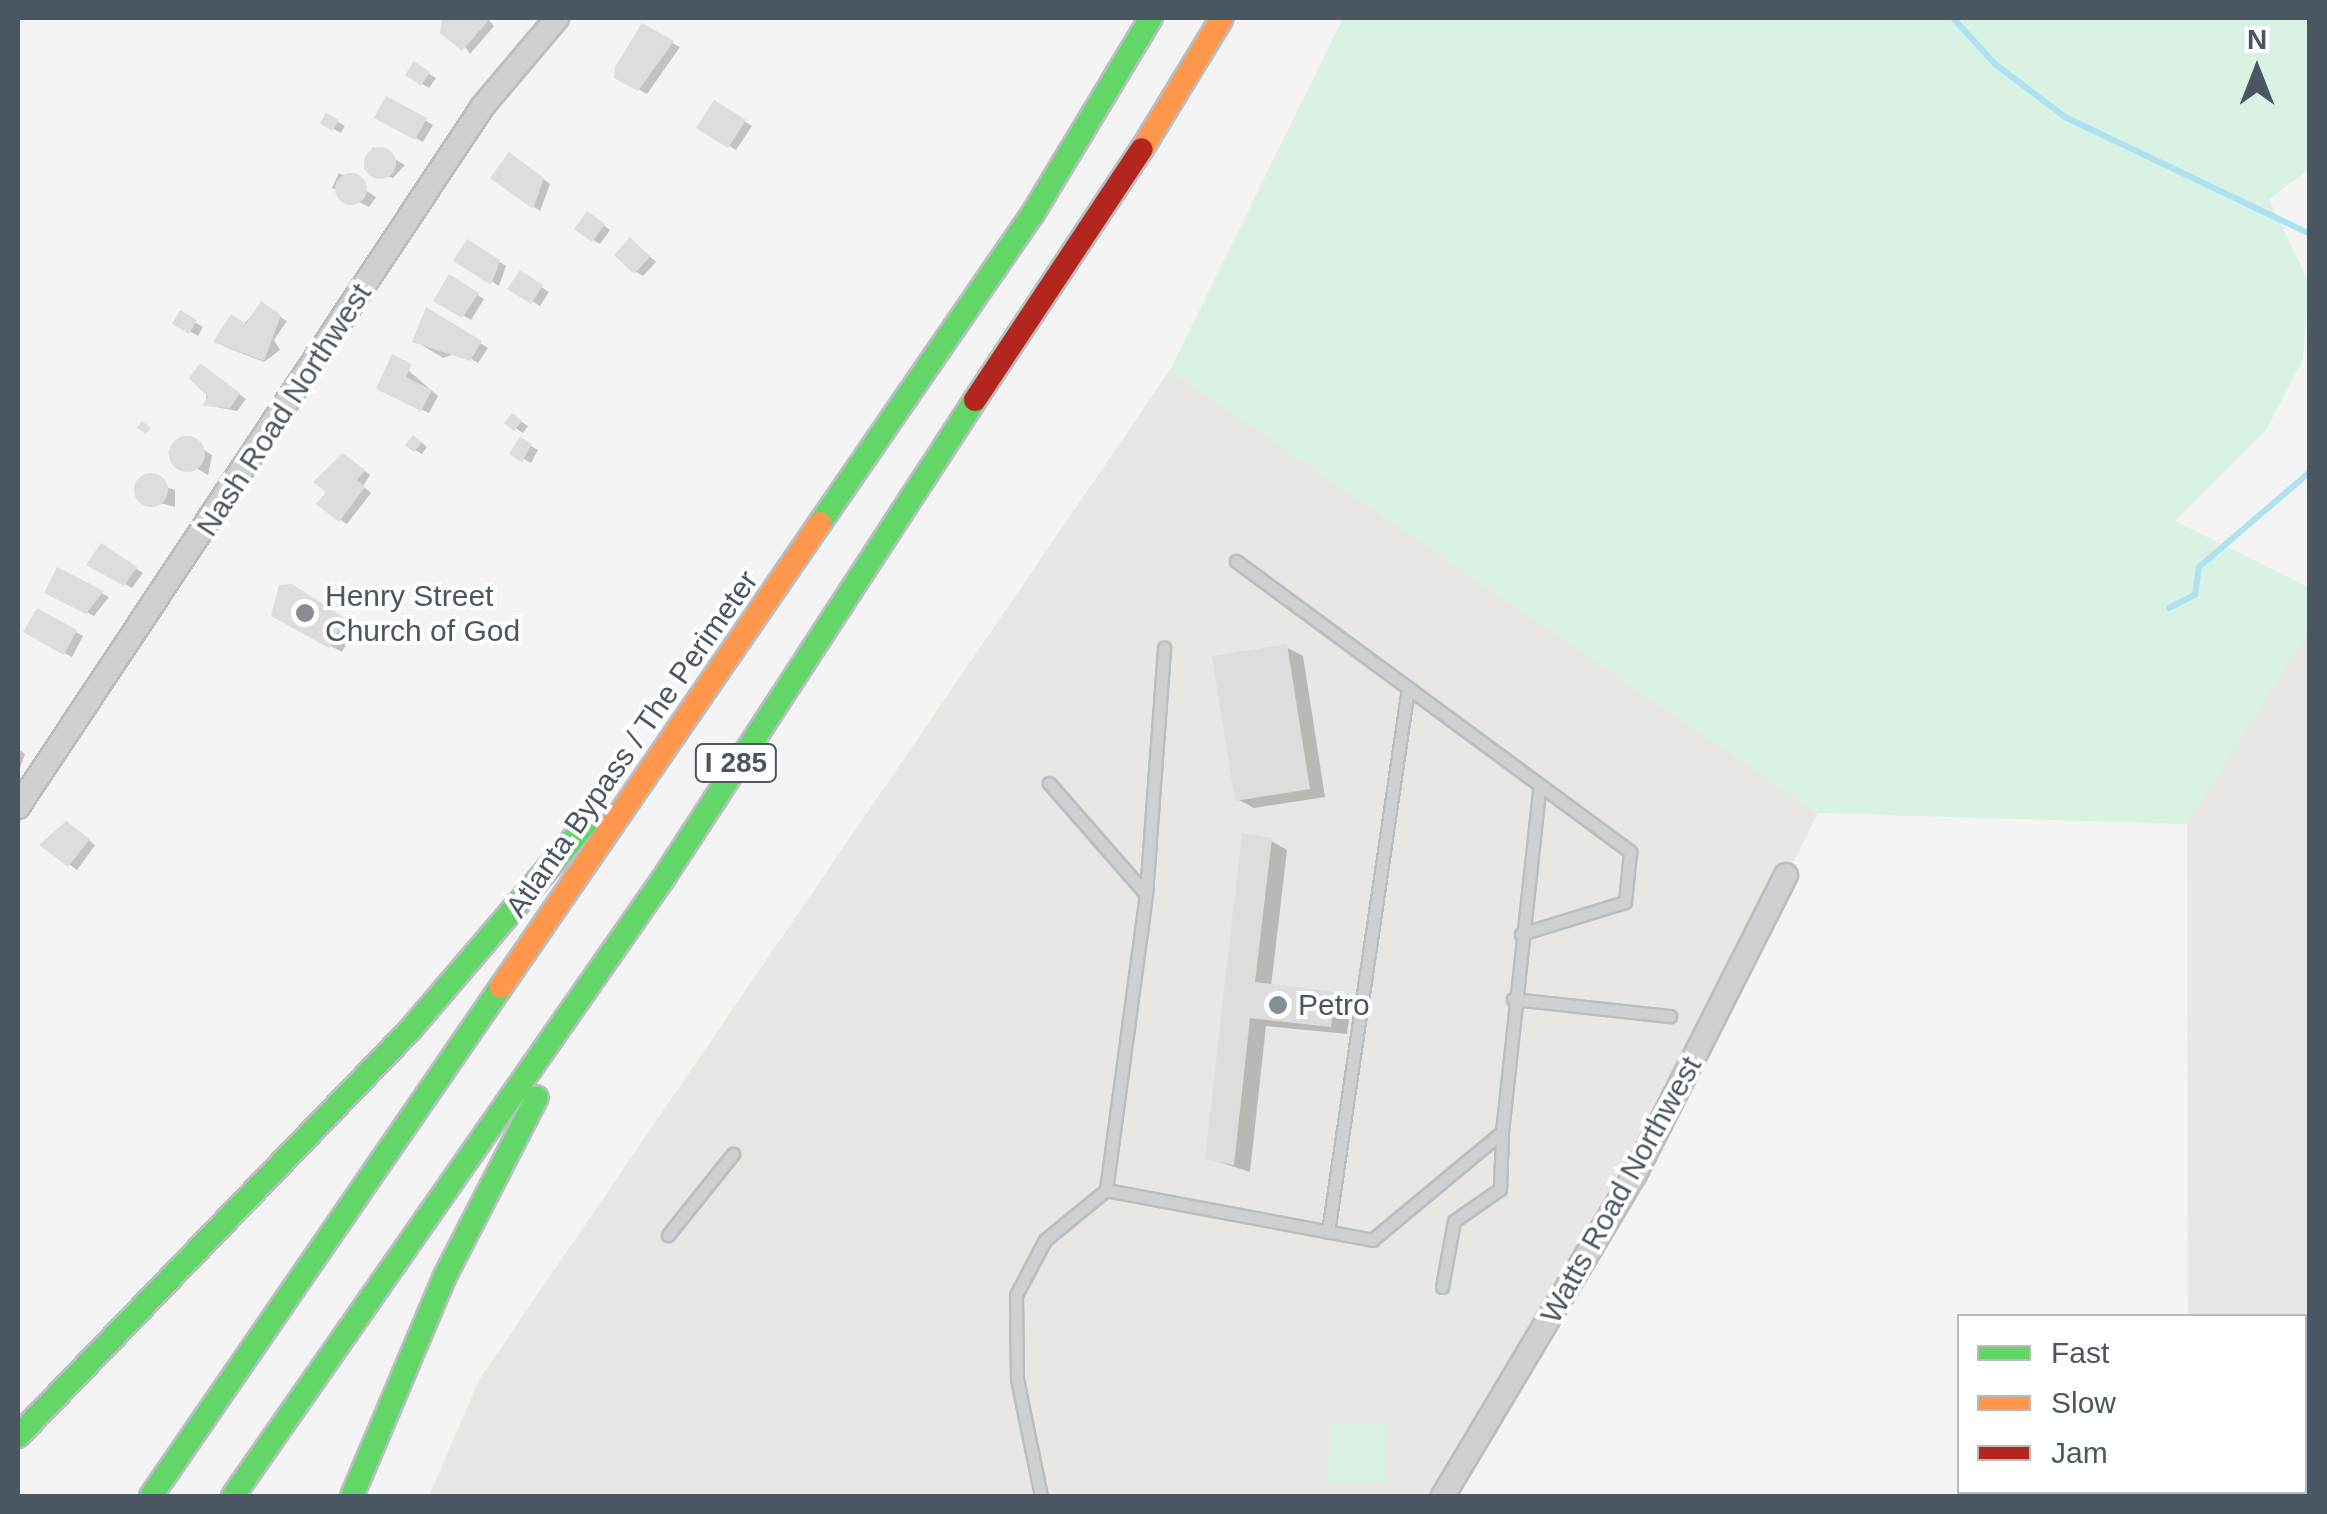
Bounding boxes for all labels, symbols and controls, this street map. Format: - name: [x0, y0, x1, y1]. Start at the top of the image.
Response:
- north arrow: [2207, 20, 2307, 120]
- text: N: [2247, 24, 2267, 55]
- street label: Nash Road Northwest: [189, 277, 379, 543]
- street label: Atlanta Bypass / The Perimeter: [498, 564, 766, 924]
- place label: Henry Street Church of God: [325, 578, 520, 648]
- marker: Henry Street Church of God: [294, 602, 316, 624]
- road number: I 285: [694, 740, 778, 786]
- place label: Petro: [1298, 987, 1370, 1023]
- marker: Petro: [1267, 994, 1289, 1016]
- street label: Watts Road Northwest: [1533, 1051, 1709, 1329]
- legend: [1957, 1314, 2307, 1494]
- text: Fast: [2051, 1336, 2109, 1369]
- text: Slow: [2051, 1386, 2116, 1419]
- text: Jam: [2051, 1436, 2108, 1469]

